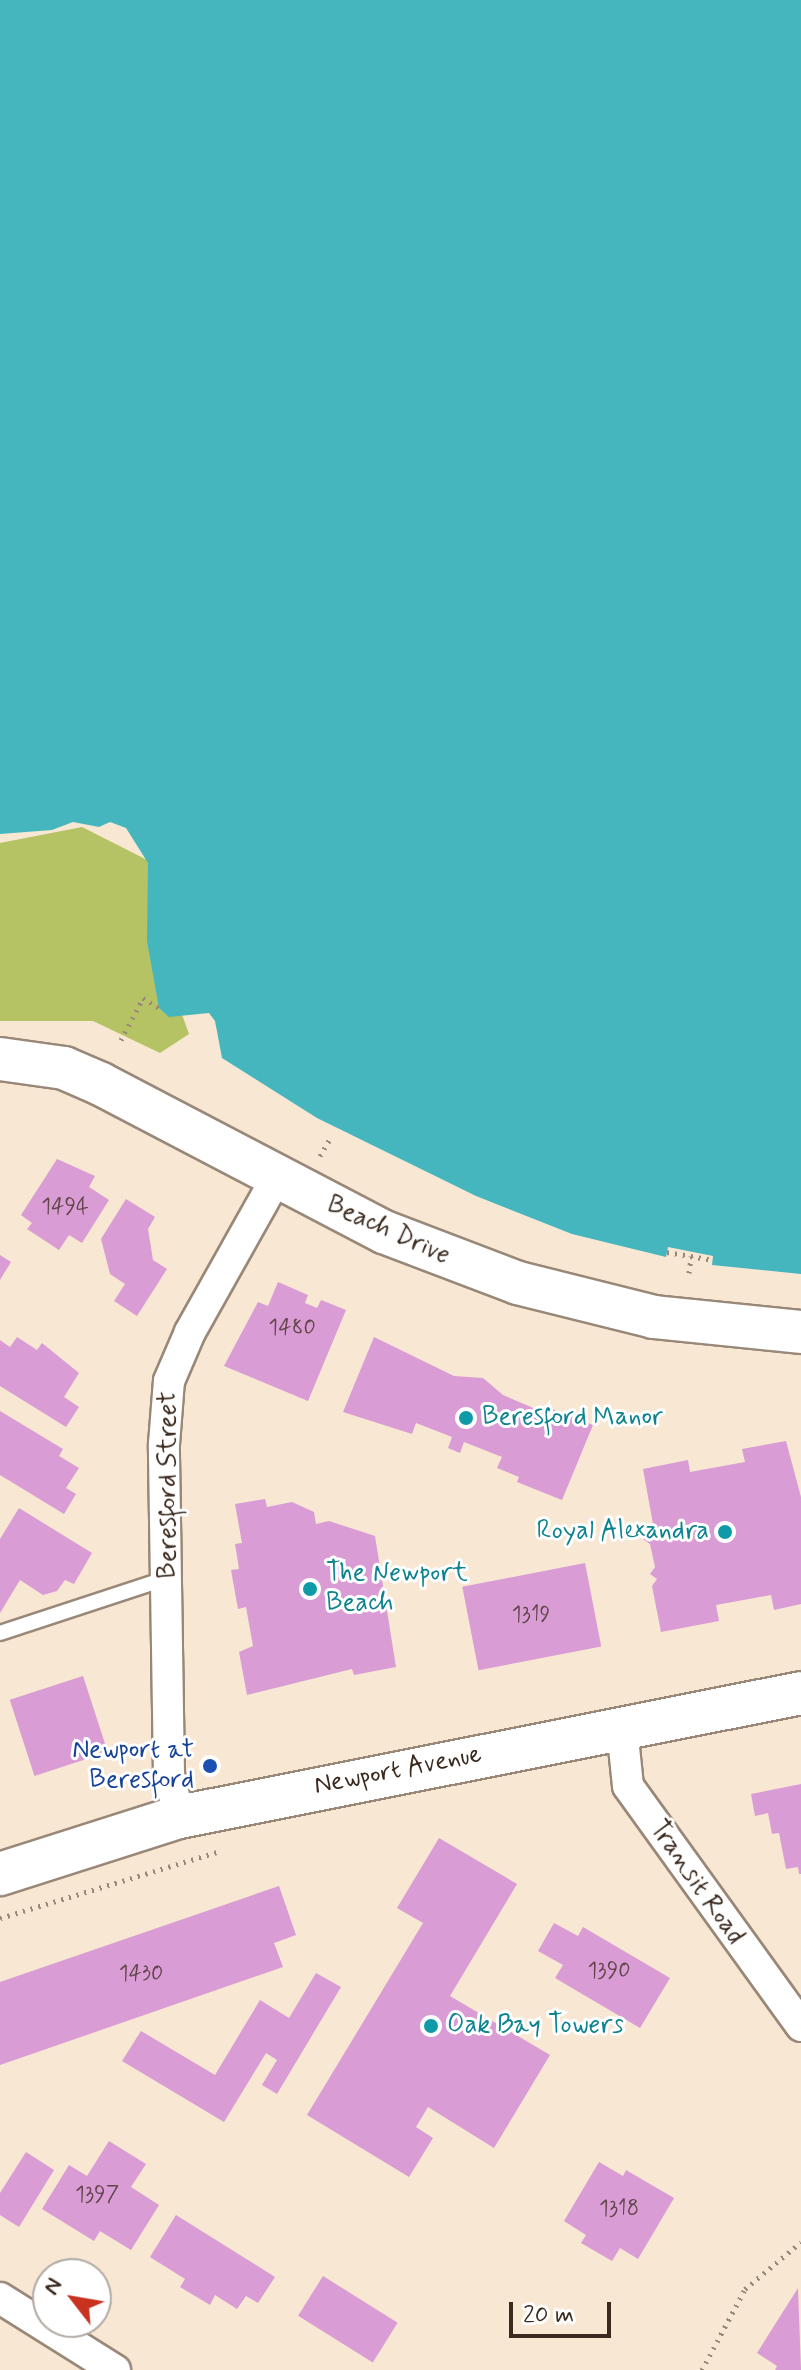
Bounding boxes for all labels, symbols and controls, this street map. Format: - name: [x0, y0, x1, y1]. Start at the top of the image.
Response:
- street label: Beach Drive: [322, 1190, 454, 1272]
- house number: 1494: [41, 1195, 89, 1221]
- house number: 1480: [268, 1316, 316, 1342]
- street label: Beresford Street: [153, 1392, 185, 1578]
- place label: Beresford Manor: [482, 1402, 667, 1434]
- marker: Beresford Manor: [457, 1409, 475, 1427]
- place label: Royal Alexandra: [536, 1516, 709, 1548]
- marker: Royal Alexandra: [716, 1523, 734, 1541]
- place label: The Newport Beach: [326, 1558, 460, 1620]
- marker: The Newport Beach: [301, 1580, 319, 1598]
- house number: 1319: [512, 1603, 550, 1629]
- place label: Newport at Beresford: [71, 1735, 194, 1796]
- street label: Newport Avenue: [308, 1739, 488, 1803]
- marker: Newport at Beresford: [201, 1757, 219, 1775]
- street label: Transit Road: [642, 1815, 750, 1951]
- house number: 1390: [587, 1959, 631, 1985]
- house number: 1430: [119, 1962, 163, 1988]
- place label: Oak Bay Towers: [447, 2010, 623, 2042]
- marker: Oak Bay Towers: [422, 2017, 440, 2035]
- house number: 1397: [75, 2183, 119, 2209]
- house number: 1318: [599, 2197, 639, 2223]
- north arrow: [32, 2258, 112, 2338]
- text: N: [37, 2273, 69, 2300]
- scale bar: [513, 2286, 615, 2336]
- text: 20 m: [523, 2300, 574, 2331]

